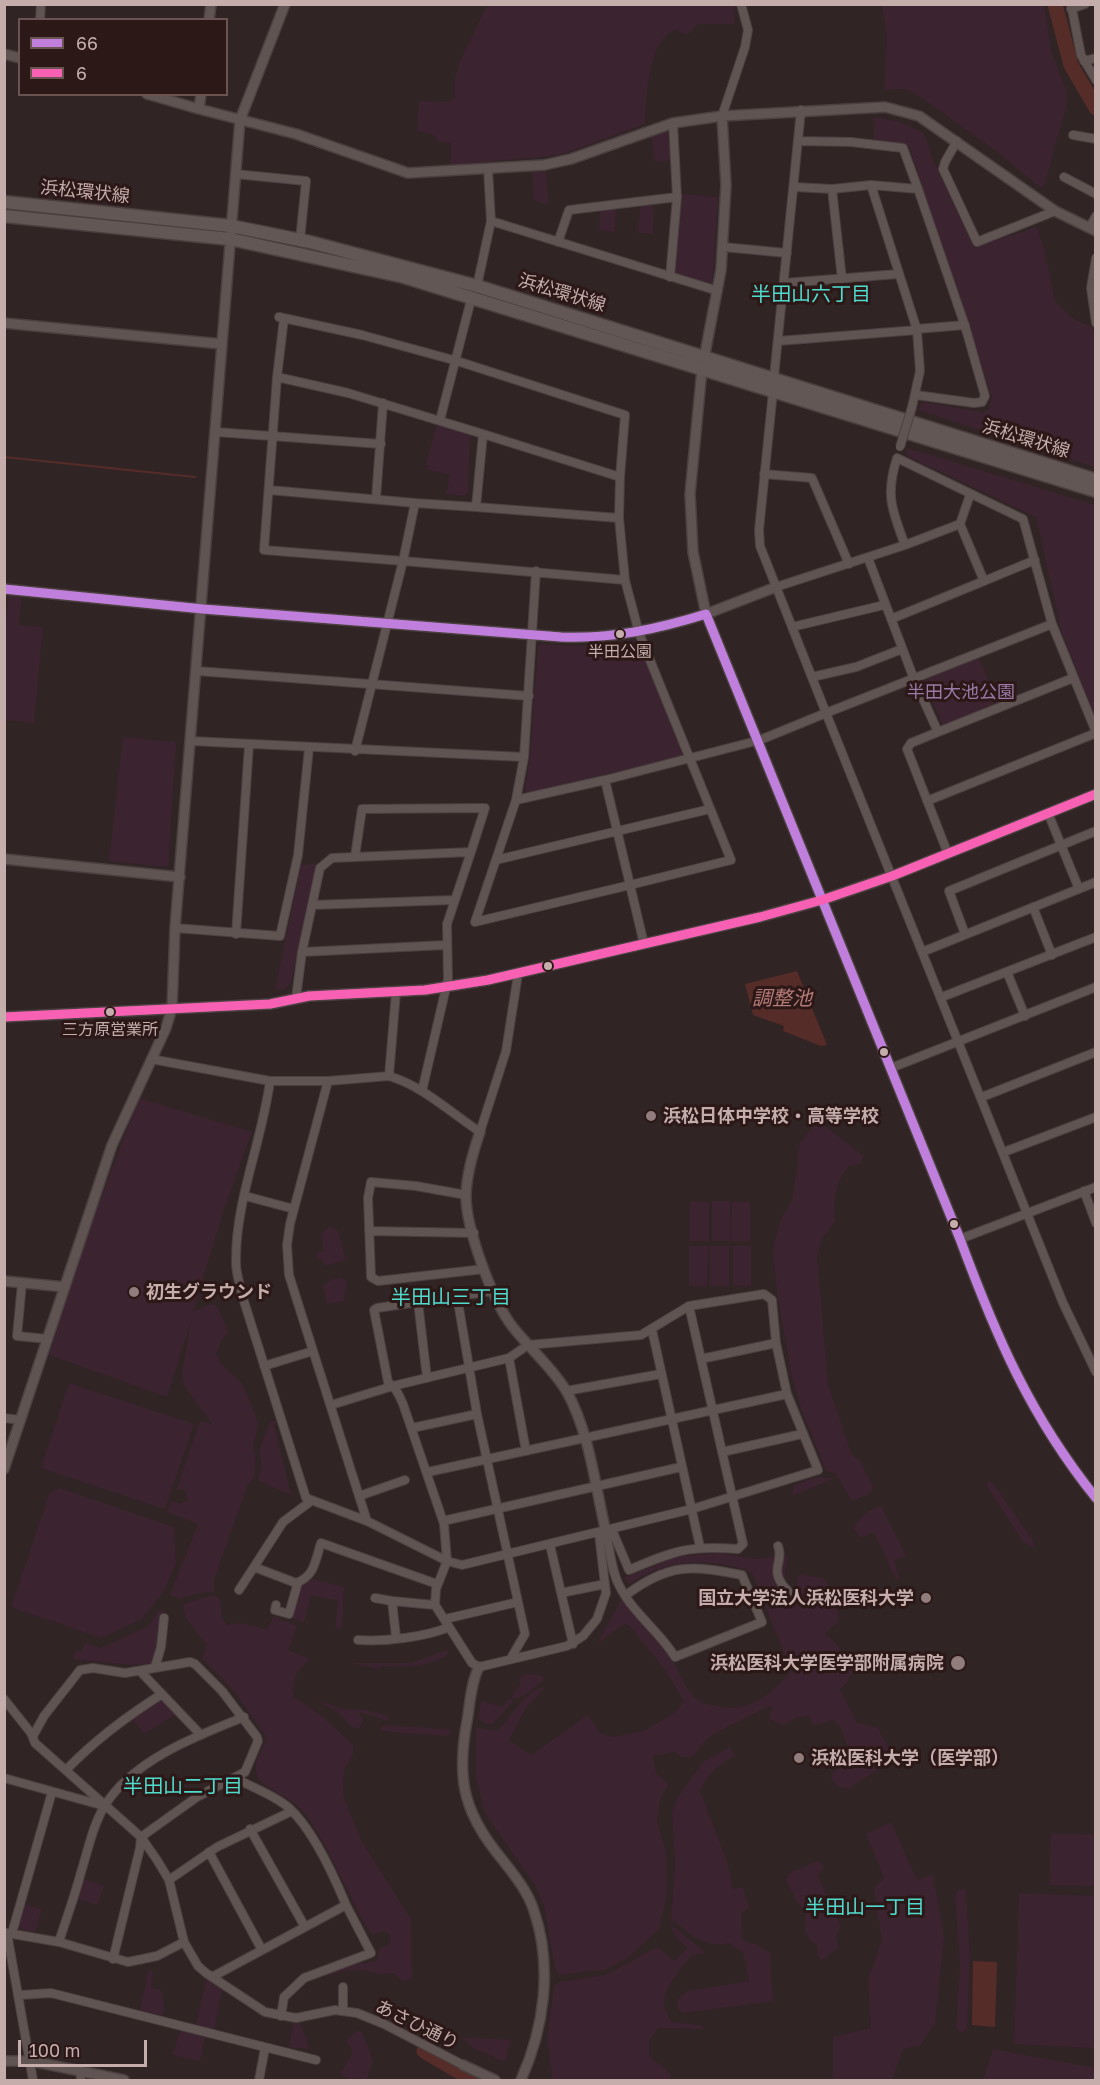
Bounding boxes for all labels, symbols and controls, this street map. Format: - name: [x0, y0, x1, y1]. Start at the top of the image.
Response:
- legend: [18, 18, 228, 96]
- text: 66: [76, 32, 98, 54]
- text: 6: [76, 62, 87, 84]
- street label: 浜松環状線: [39, 177, 131, 207]
- street label: 浜松環状線: [516, 270, 608, 316]
- district label: 半田山六丁目: [751, 283, 871, 307]
- street label: 浜松環状線: [980, 416, 1072, 462]
- marker: 半田公園: [614, 628, 626, 640]
- place label: 半田公園: [588, 642, 652, 662]
- park label: 半田大池公園: [907, 681, 1015, 703]
- unlabelled marker: [542, 960, 554, 972]
- water label: 調整池: [752, 987, 812, 1011]
- marker: 三方原営業所: [104, 1006, 116, 1018]
- place label: 三方原営業所: [62, 1020, 158, 1040]
- unlabelled marker: [878, 1046, 890, 1058]
- place label: 浜松日体中学校・高等学校: [663, 1105, 879, 1127]
- marker: 浜松日体中学校・高等学校: [644, 1109, 658, 1123]
- unlabelled marker: [948, 1218, 960, 1230]
- place label: 初生グラウンド: [146, 1281, 272, 1303]
- marker: 初生グラウンド: [127, 1285, 141, 1299]
- district label: 半田山三丁目: [391, 1286, 511, 1310]
- place label: 国立大学法人浜松医科大学: [698, 1587, 914, 1609]
- marker: 国立大学法人浜松医科大学: [919, 1591, 933, 1605]
- place label: 浜松医科大学医学部附属病院: [710, 1652, 944, 1674]
- marker: 浜松医科大学医学部附属病院: [949, 1654, 967, 1672]
- place label: 浜松医科大学（医学部）: [811, 1747, 1009, 1769]
- marker: 浜松医科大学（医学部）: [792, 1751, 806, 1765]
- district label: 半田山二丁目: [123, 1775, 243, 1799]
- district label: 半田山一丁目: [805, 1896, 925, 1920]
- street label: あさひ通り: [372, 1996, 462, 2054]
- scale bar: [21, 2028, 150, 2066]
- text: 100 m: [29, 2039, 80, 2061]

